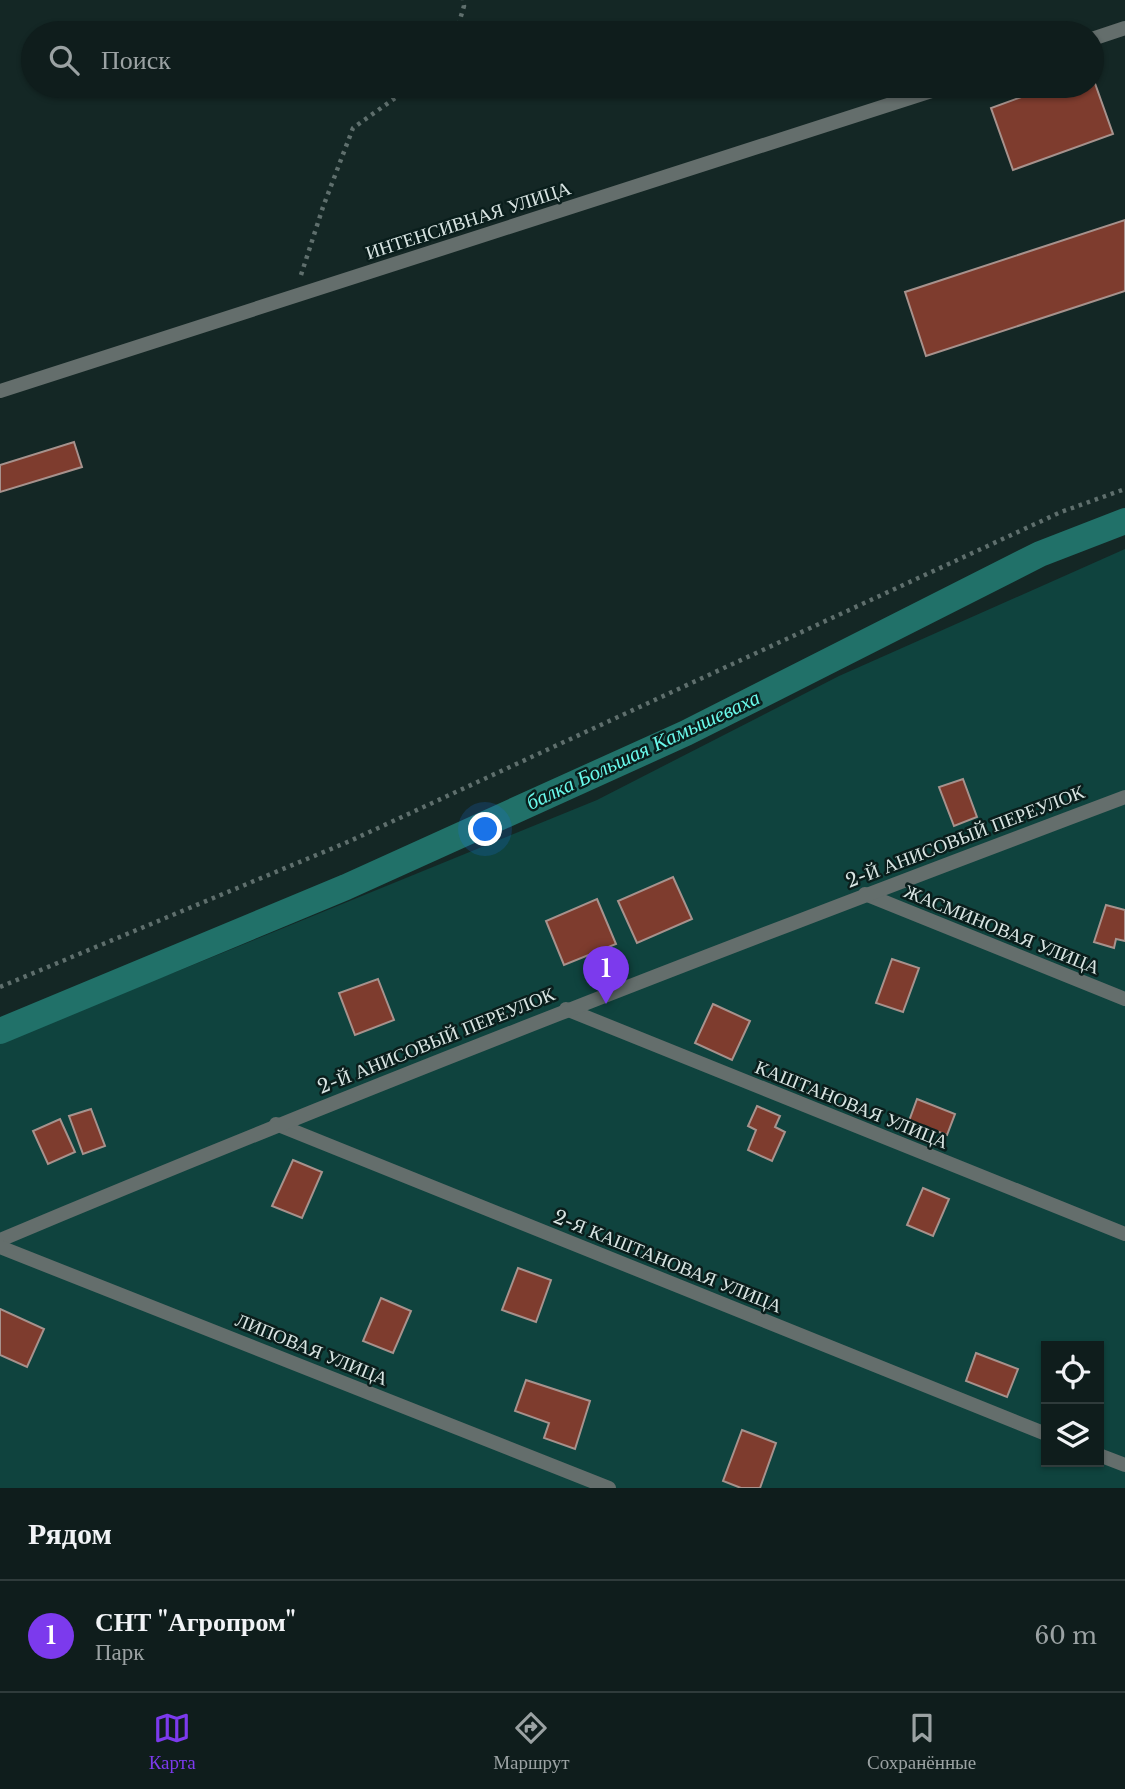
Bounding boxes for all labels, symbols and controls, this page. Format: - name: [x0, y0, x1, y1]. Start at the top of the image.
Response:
- search box: [21, 21, 1104, 98]
- icon: search: [45, 41, 83, 79]
- text: Поиск: [101, 44, 171, 76]
- street label: ИНТЕНСИВНАЯ УЛИЦА: [363, 176, 574, 265]
- water label: балка Большая Камышеваха: [522, 684, 764, 816]
- street label: 2-Й АНИСОВЫЙ ПЕРЕУЛОК: [843, 780, 1088, 893]
- your location: [468, 812, 502, 846]
- street label: ЖАСМИНОВАЯ УЛИЦА: [901, 880, 1103, 979]
- pin: 1: [583, 946, 629, 1004]
- street label: 2-Й АНИСОВЫЙ ПЕРЕУЛОК: [314, 982, 558, 1099]
- street label: КАШТАНОВАЯ УЛИЦА: [752, 1055, 952, 1154]
- street label: 2-Я КАШТАНОВАЯ УЛИЦА: [550, 1205, 786, 1318]
- street label: ЛИПОВАЯ УЛИЦА: [232, 1308, 392, 1391]
- map controls: [1041, 1341, 1104, 1467]
- button: locate: [1041, 1341, 1104, 1404]
- button: layers: [1041, 1404, 1104, 1467]
- text: Рядом: [28, 1515, 112, 1552]
- text: СНТ "Агропром": [95, 1606, 296, 1638]
- text: 1: [46, 1622, 56, 1650]
- text: 60 m: [1035, 1622, 1097, 1650]
- text: Парк: [95, 1638, 145, 1666]
- tab: Карта: [149, 1709, 196, 1774]
- tab: Маршрут: [493, 1709, 570, 1774]
- tab: Сохранённые: [867, 1709, 976, 1774]

